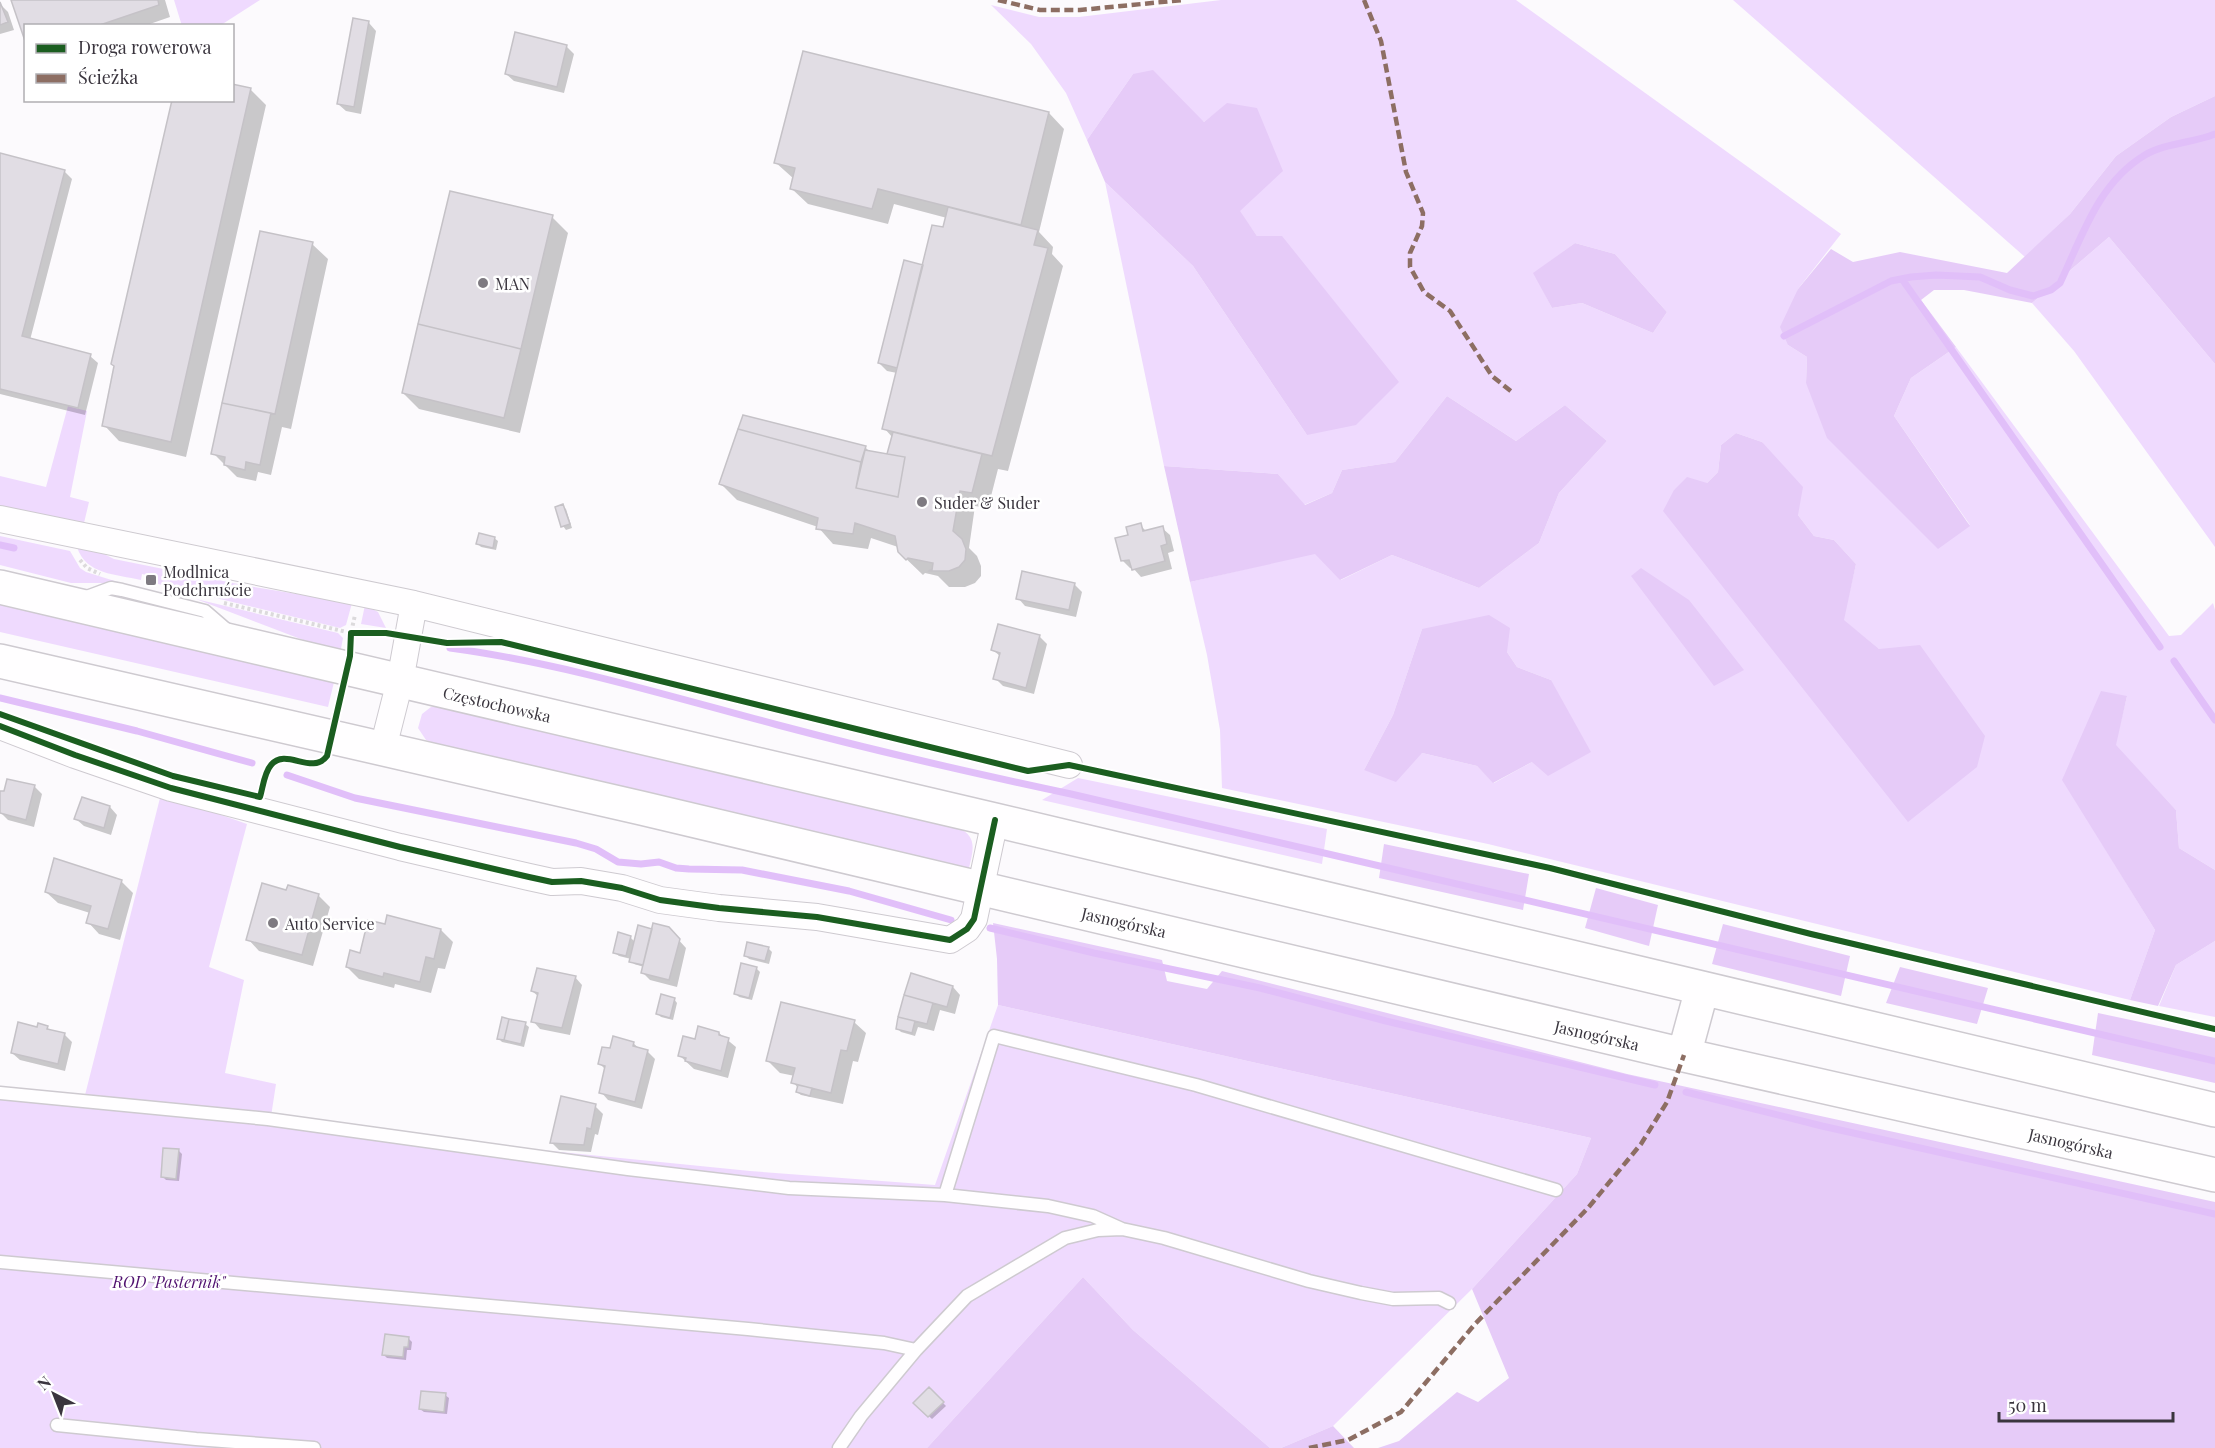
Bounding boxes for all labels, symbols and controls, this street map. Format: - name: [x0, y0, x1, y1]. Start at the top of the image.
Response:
- legend: [24, 24, 234, 102]
- text: Droga rowerowa: [78, 35, 211, 59]
- text: Ścieżka: [78, 65, 138, 89]
- place label: MAN: [495, 273, 530, 294]
- marker: MAN: [476, 276, 490, 290]
- place label: Suder & Suder: [934, 492, 1040, 513]
- marker: Suder & Suder: [915, 495, 929, 509]
- place label: Modlnica Podchruście: [163, 561, 252, 600]
- marker: Modlnica Podchruście: [144, 573, 158, 587]
- street label: Częstochowska: [441, 681, 553, 727]
- street label: Jasnogórska: [1079, 902, 1168, 942]
- place label: Auto Service: [284, 913, 375, 934]
- marker: Auto Service: [266, 916, 280, 930]
- street label: Jasnogórska: [1552, 1015, 1641, 1055]
- street label: Jasnogórska: [2026, 1123, 2115, 1163]
- park label: ROD "Pasternik": [111, 1271, 227, 1292]
- north arrow: [24, 1364, 84, 1424]
- text: N: [32, 1371, 55, 1394]
- scale bar: [1999, 1385, 2173, 1423]
- text: 50 m: [2008, 1393, 2047, 1417]

